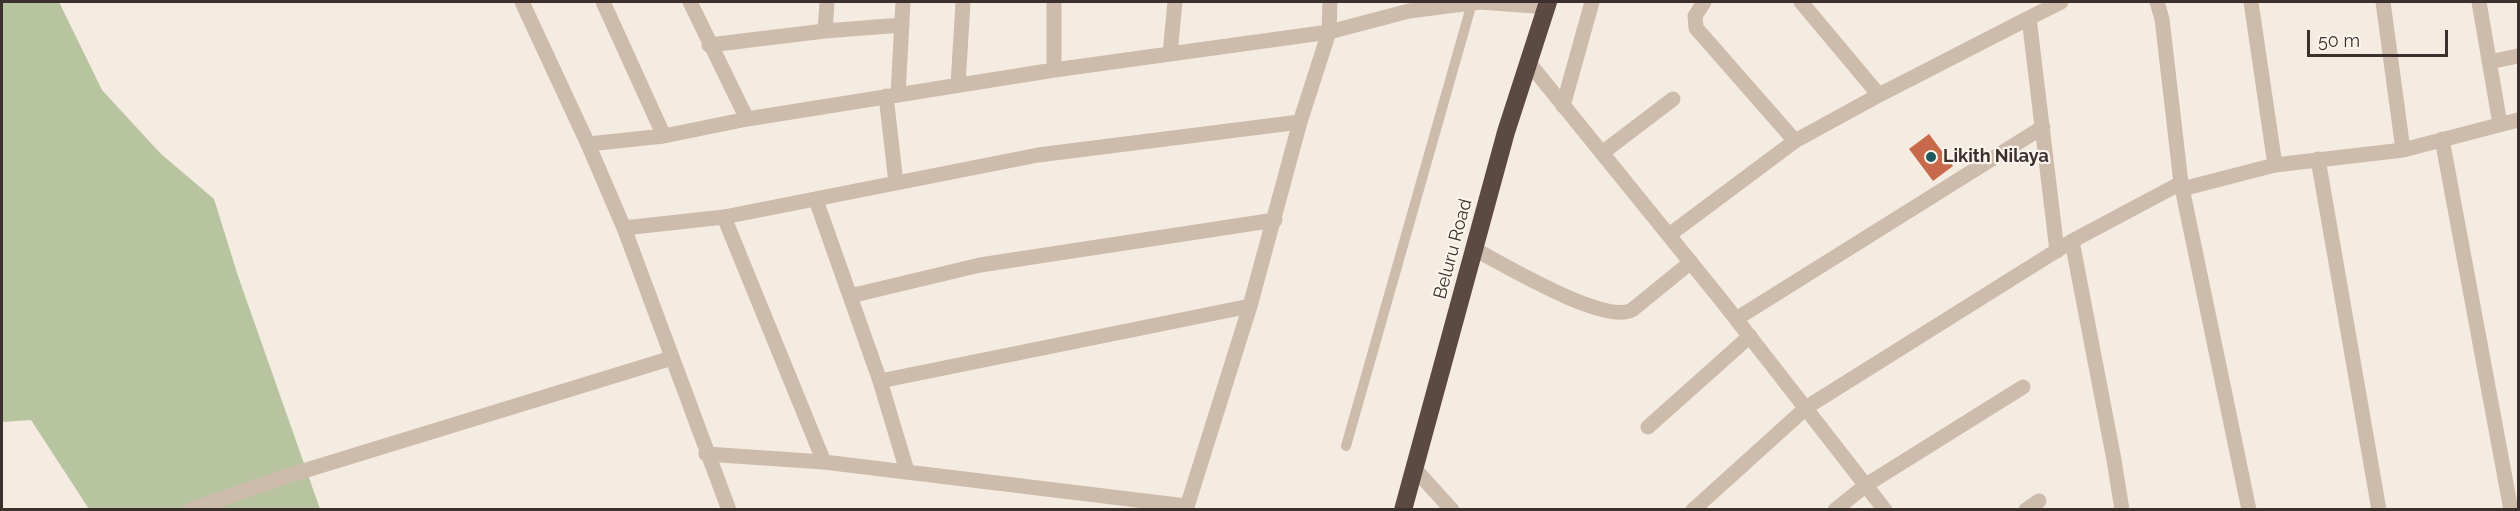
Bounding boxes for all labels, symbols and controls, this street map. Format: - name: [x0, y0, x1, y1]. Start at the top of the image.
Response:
- scale bar: [2310, 18, 2451, 56]
- text: 50 m: [2318, 30, 2360, 51]
- place label: Likith Nilaya: [1943, 146, 2049, 168]
- marker: Likith Nilaya: [1924, 150, 1938, 164]
- street label: Beluru Road: [1429, 196, 1477, 302]

